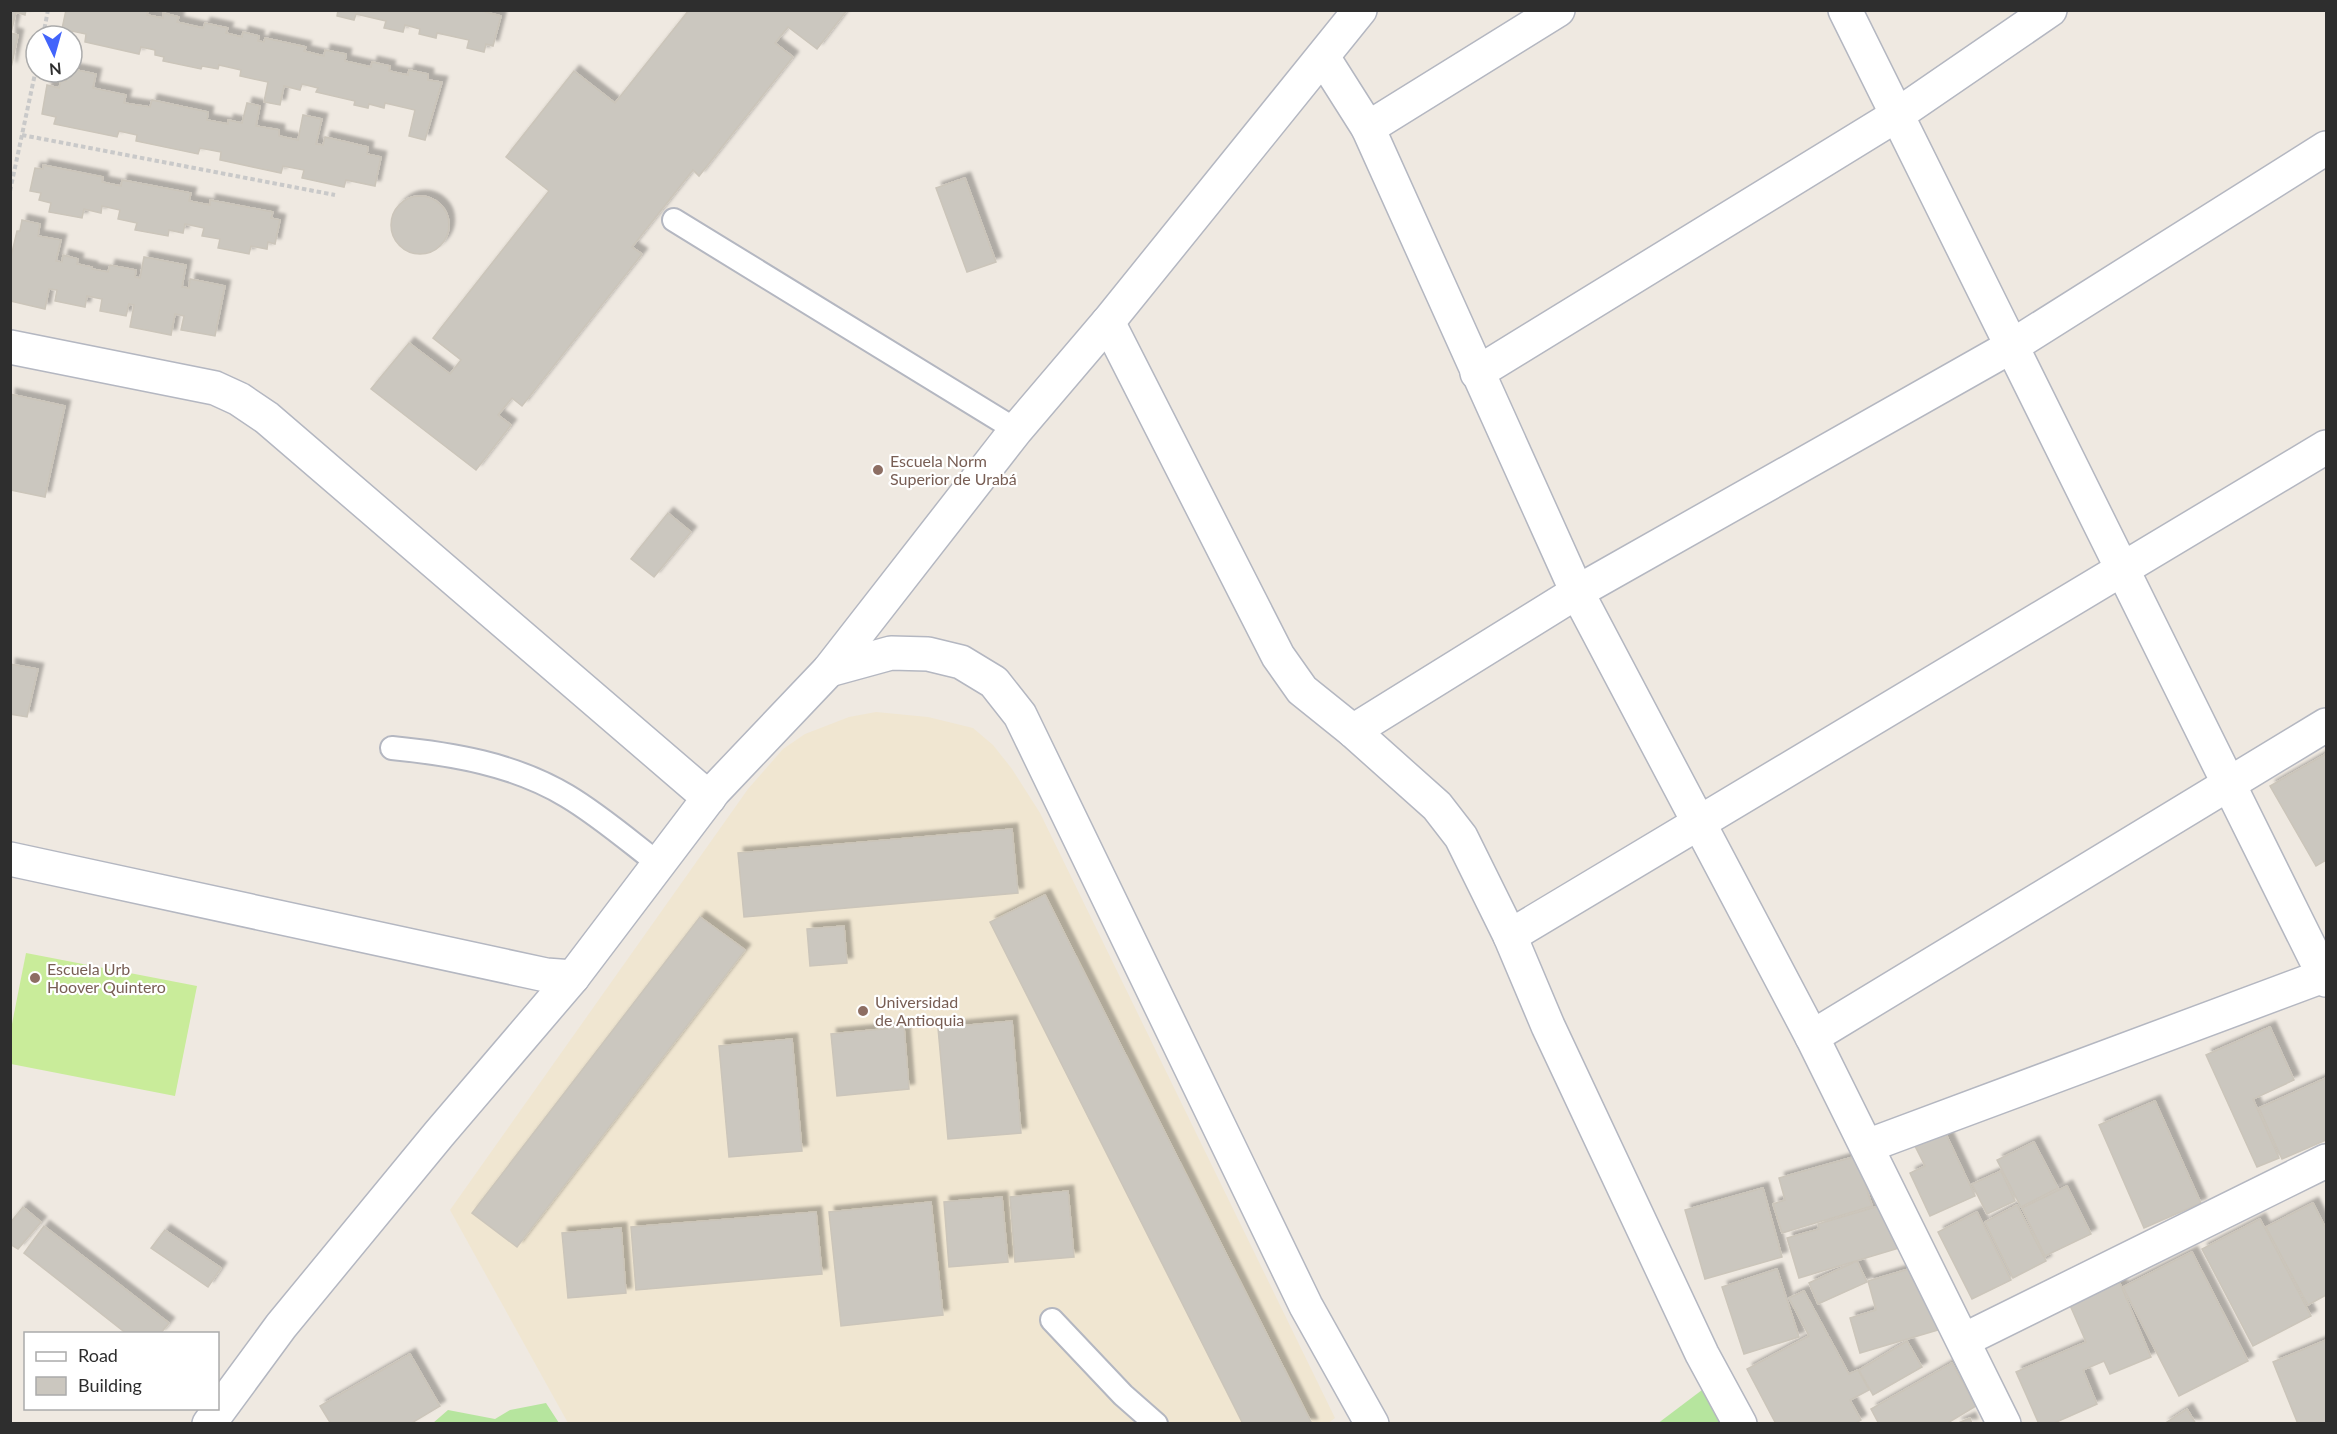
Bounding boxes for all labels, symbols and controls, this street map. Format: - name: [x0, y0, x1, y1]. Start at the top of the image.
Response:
- north arrow: [24, 24, 84, 84]
- text: N: [48, 59, 62, 79]
- place label: Escuela Norm Superior de Urabá: [890, 451, 1017, 488]
- marker: Escuela Norm Superior de Urabá: [871, 463, 885, 477]
- place label: Escuela Urb Hoover Quintero: [47, 959, 166, 996]
- marker: Escuela Urb Hoover Quintero: [28, 971, 42, 985]
- place label: Universidad de Antioquia: [875, 992, 964, 1029]
- marker: Universidad de Antioquia: [856, 1004, 870, 1018]
- legend: [24, 1332, 219, 1410]
- text: Road: [78, 1344, 118, 1366]
- text: Building: [78, 1374, 142, 1396]

